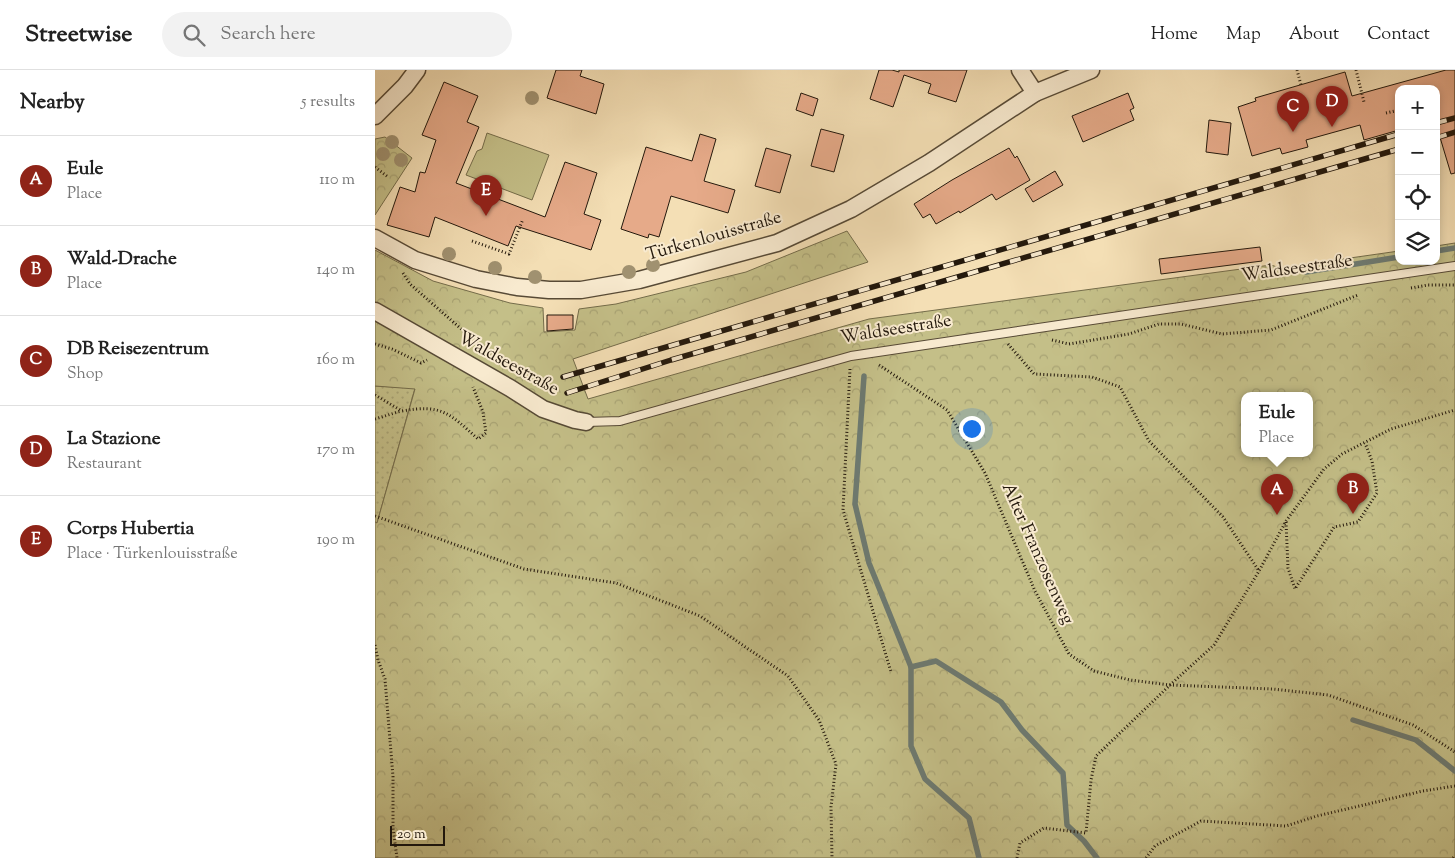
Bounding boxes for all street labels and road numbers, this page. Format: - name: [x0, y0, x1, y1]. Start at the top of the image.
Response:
- street label: Türkenlouisstraße: [643, 205, 785, 269]
- street label: Waldseestraße: [1240, 248, 1354, 290]
- street label: Waldseestraße: [839, 308, 953, 352]
- street label: Waldseestraße: [453, 325, 563, 403]
- street label: Alter Franzosenweg: [994, 479, 1080, 629]

